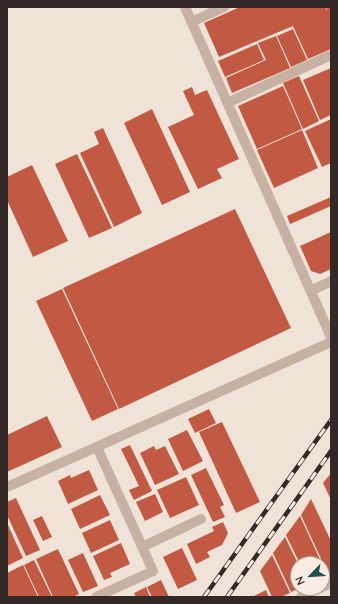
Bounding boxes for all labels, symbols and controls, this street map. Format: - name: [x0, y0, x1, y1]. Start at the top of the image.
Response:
- north arrow: [290, 556, 330, 596]
- text: N: [292, 574, 308, 587]

